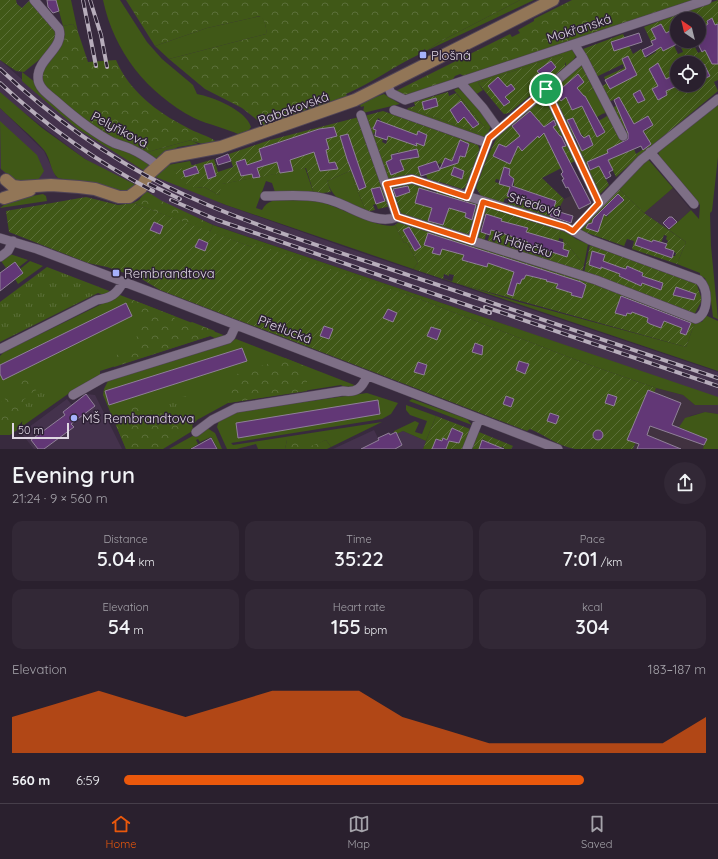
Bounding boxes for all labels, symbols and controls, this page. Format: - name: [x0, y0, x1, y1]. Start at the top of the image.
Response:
- street label: Mokřanská: [545, 10, 613, 46]
- north arrow: [670, 12, 706, 48]
- map controls: [670, 12, 706, 92]
- place label: Plošná: [431, 47, 471, 63]
- marker: Plošná: [418, 50, 428, 60]
- button: locate: [670, 56, 706, 92]
- pin: [529, 72, 563, 106]
- icon: arrive: [535, 78, 557, 100]
- street label: Rabakovská: [255, 88, 331, 128]
- street label: Pelyňková: [89, 107, 151, 151]
- street label: Středová: [507, 188, 563, 220]
- street label: K Háječku: [491, 227, 555, 261]
- place label: Rembrandtova: [124, 265, 215, 281]
- marker: Rembrandtova: [111, 268, 121, 278]
- street label: Přetlucká: [256, 311, 314, 347]
- place label: MŠ Rembrandtova: [82, 410, 194, 426]
- marker: MŠ Rembrandtova: [69, 413, 79, 423]
- scale bar: [12, 421, 69, 440]
- text: 50 m: [18, 423, 44, 437]
- text: Evening run: [12, 461, 135, 489]
- button: share: [664, 462, 706, 504]
- text: 21:24 · 9 × 560 m: [12, 490, 108, 506]
- text: Distance: [104, 532, 148, 546]
- text: Time: [346, 532, 372, 546]
- text: Pace: [580, 532, 605, 546]
- text: 5.04: [97, 546, 136, 571]
- text: 35:22: [334, 546, 384, 571]
- text: 7:01: [562, 546, 598, 571]
- text: km: [136, 555, 154, 569]
- text: /km: [598, 555, 622, 569]
- text: Elevation: [102, 600, 149, 614]
- text: Heart rate: [333, 600, 385, 614]
- text: kcal: [582, 600, 603, 614]
- text: 54: [108, 614, 130, 639]
- text: 155: [331, 614, 361, 639]
- text: 304: [575, 614, 609, 639]
- text: m: [130, 623, 144, 637]
- text: bpm: [361, 623, 387, 637]
- text: Elevation: [12, 661, 67, 677]
- text: 183–187 m: [648, 661, 706, 677]
- text: 560 m: [12, 772, 50, 788]
- text: 6:59: [76, 772, 100, 788]
- tab: Home: [106, 813, 136, 851]
- tab: Map: [348, 813, 370, 851]
- tab: Saved: [581, 813, 612, 851]

